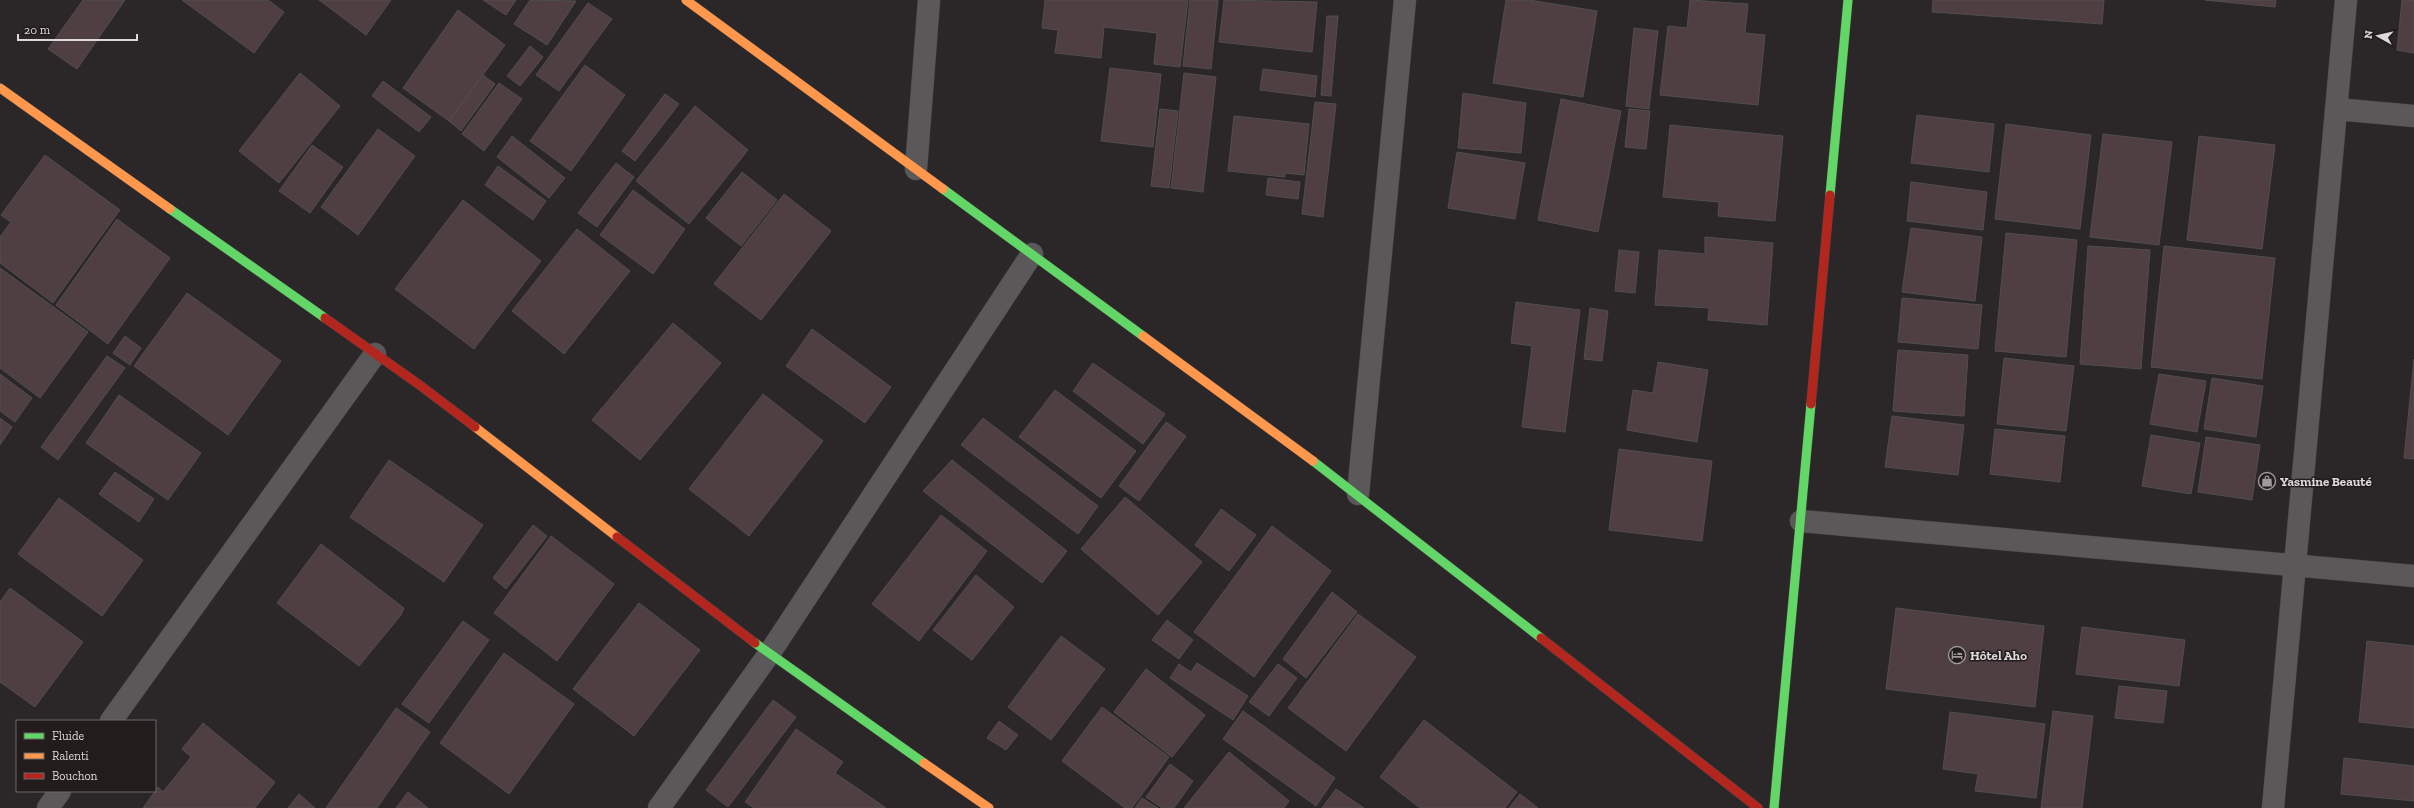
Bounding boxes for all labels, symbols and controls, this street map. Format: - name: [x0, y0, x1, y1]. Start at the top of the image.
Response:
- scale bar: [18, 16, 137, 42]
- north arrow: [2358, 16, 2398, 56]
- text: 20 m: [24, 23, 51, 37]
- text: N: [2362, 29, 2376, 40]
- shop icon: Yasmine Beauté: [2257, 471, 2277, 491]
- place label: Yasmine Beauté: [2280, 474, 2373, 489]
- hotel icon: Hôtel Aho: [1947, 645, 1967, 665]
- place label: Hôtel Aho: [1970, 648, 2027, 663]
- legend: [16, 720, 156, 792]
- text: Fluide: [52, 729, 85, 743]
- text: Ralenti: [52, 749, 89, 763]
- text: Bouchon: [52, 769, 98, 783]

